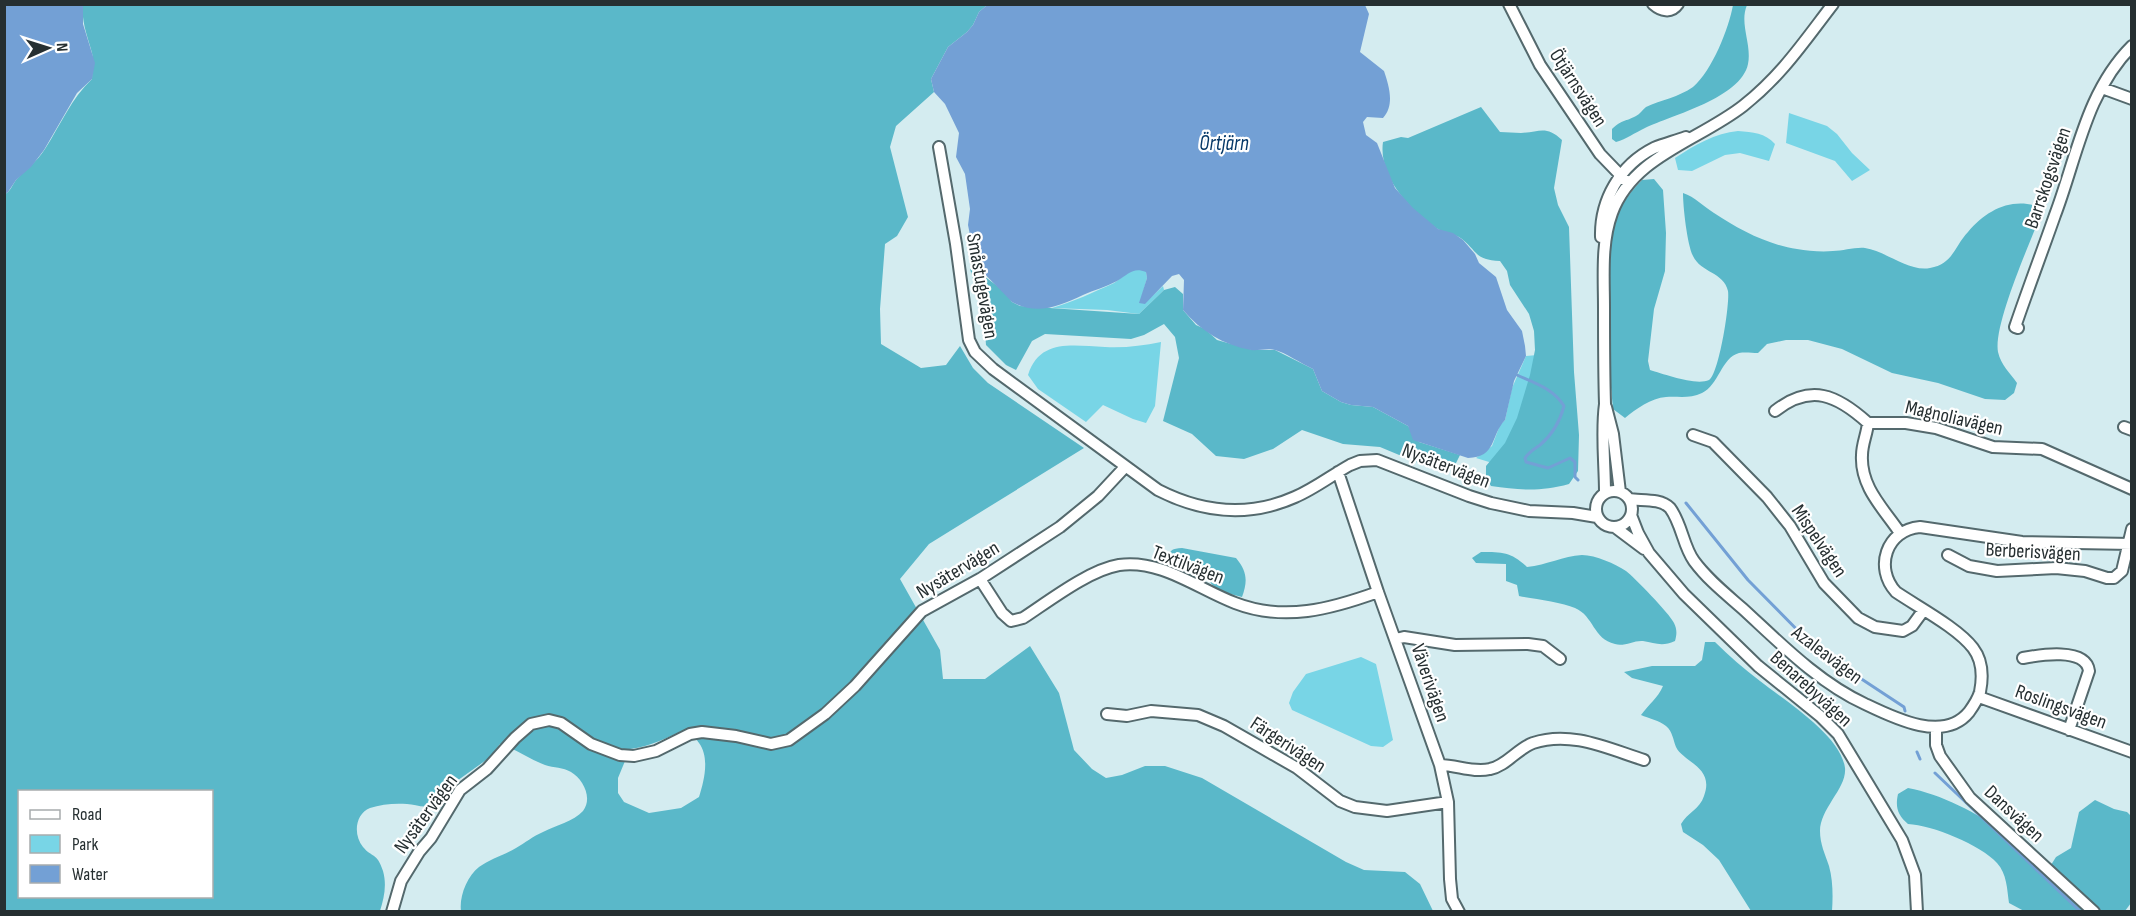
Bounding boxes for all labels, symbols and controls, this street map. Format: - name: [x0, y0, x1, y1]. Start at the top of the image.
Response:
- north arrow: [18, 18, 78, 78]
- text: N: [52, 43, 71, 52]
- street label: Ötjärnsvägen: [1544, 44, 1612, 132]
- street label: Barrskogsvägen: [2020, 124, 2076, 232]
- water label: Örtjärn: [1199, 131, 1249, 156]
- street label: Småstugevägen: [961, 232, 1003, 340]
- street label: Magnoliavägen: [1903, 395, 2005, 441]
- street label: Nysätervägen: [1399, 438, 1493, 494]
- street label: Mispelvägen: [1786, 500, 1852, 582]
- street label: Nysätervägen: [912, 536, 1004, 604]
- street label: Berberisvägen: [1985, 538, 2081, 566]
- street label: Textilvägen: [1149, 540, 1227, 590]
- street label: Azaleavägen: [1786, 620, 1867, 689]
- street label: Väverivägen: [1406, 641, 1454, 725]
- street label: Benarebyvägen: [1765, 646, 1857, 732]
- street label: Roslingsvägen: [2012, 679, 2110, 735]
- street label: Färgerivägen: [1246, 712, 1330, 778]
- street label: Nysätervägen: [389, 770, 463, 858]
- street label: Dansvägen: [1979, 780, 2049, 848]
- legend: [18, 790, 213, 898]
- text: Road: [72, 804, 102, 825]
- text: Park: [72, 834, 98, 855]
- text: Water: [72, 864, 108, 885]

